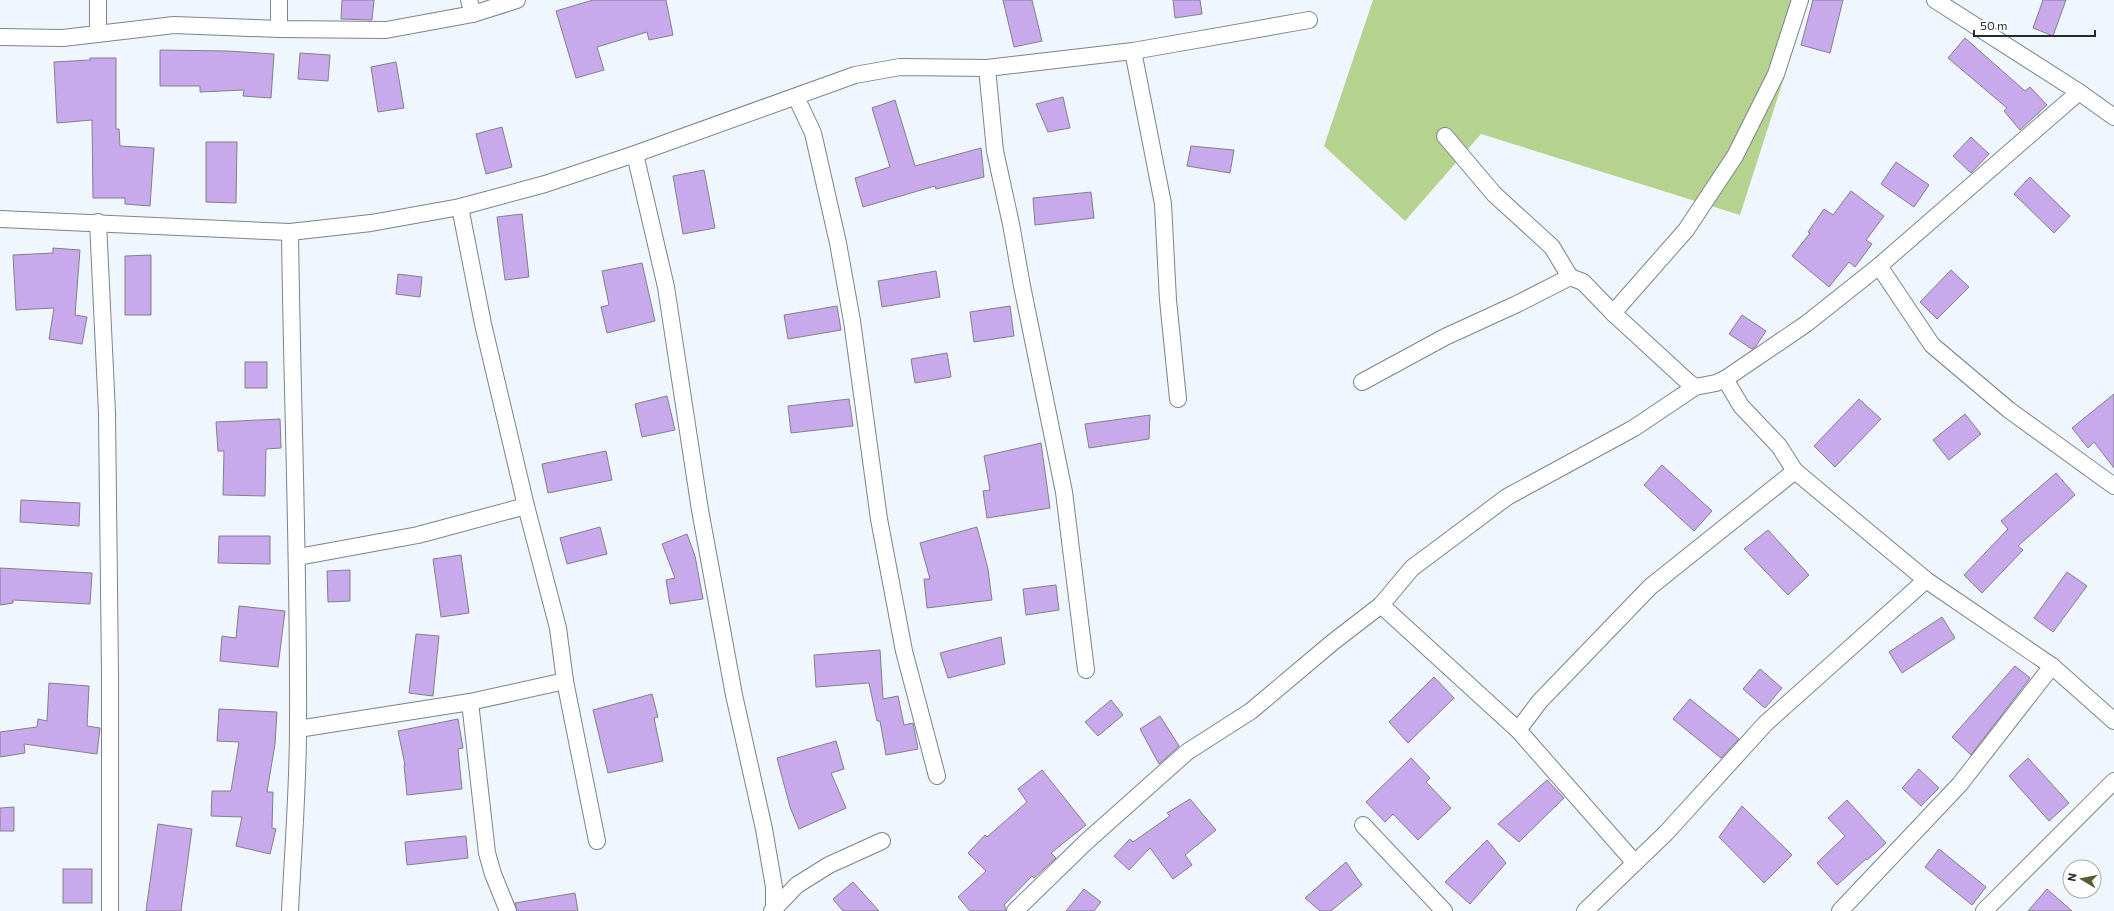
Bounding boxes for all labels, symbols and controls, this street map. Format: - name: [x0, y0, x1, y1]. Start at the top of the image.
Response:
- scale bar: [1974, 12, 2095, 38]
- text: 50 m: [1980, 18, 2008, 32]
- north arrow: [2062, 859, 2102, 899]
- text: N: [2065, 872, 2079, 882]

